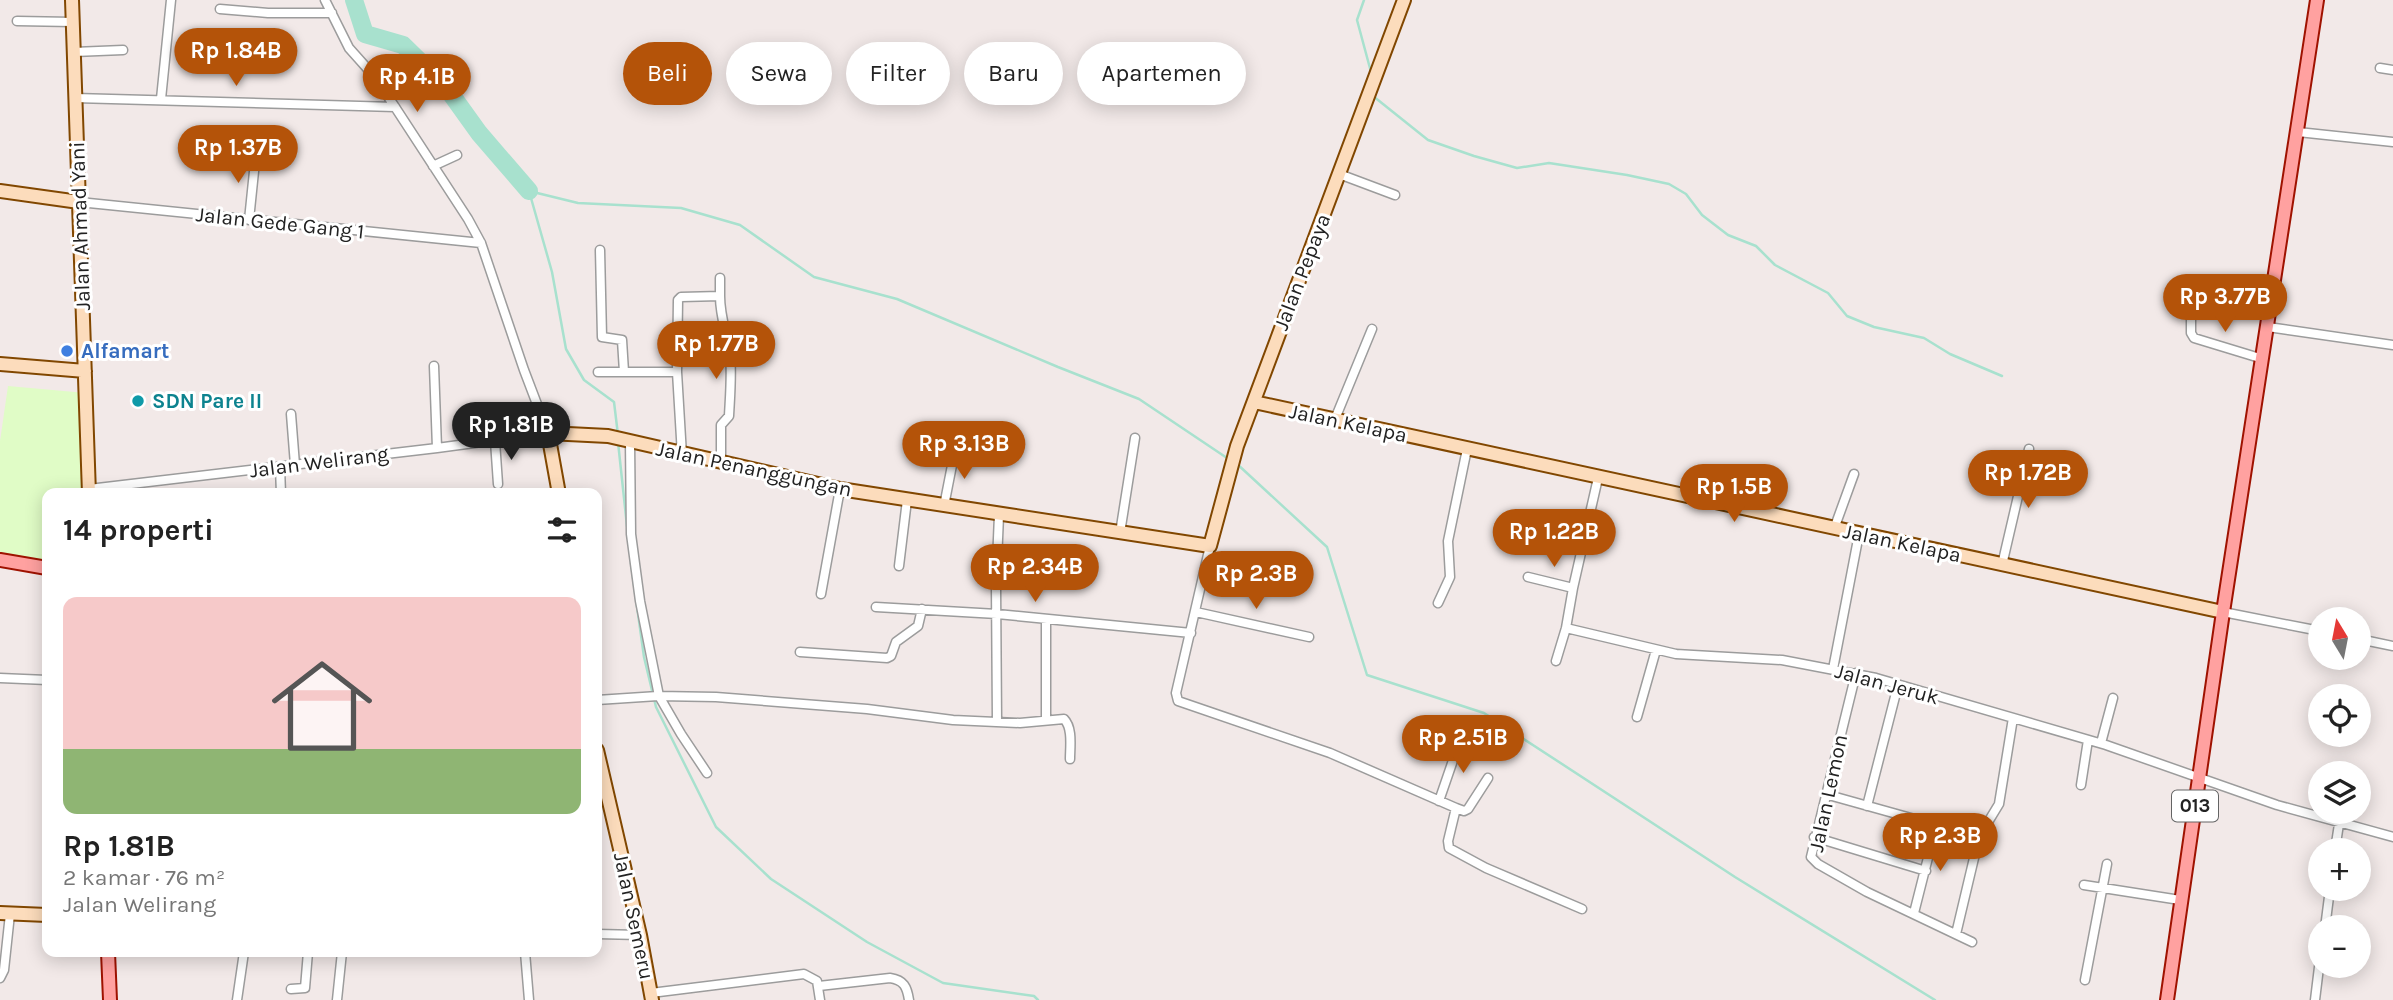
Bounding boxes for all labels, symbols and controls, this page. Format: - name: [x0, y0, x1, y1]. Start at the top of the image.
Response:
- pin: Rp 1.84B: [164, 28, 308, 88]
- text: Rp 1.84B: [190, 37, 282, 64]
- chip: Beli: [623, 42, 712, 105]
- chip: Sewa: [726, 42, 832, 105]
- chip: Filter: [846, 42, 950, 105]
- chip: Baru: [964, 42, 1063, 105]
- chip: Apartemen: [1077, 42, 1246, 105]
- pin: Rp 4.1B: [352, 54, 482, 114]
- text: Rp 4.1B: [379, 63, 455, 90]
- pin: Rp 1.37B: [166, 125, 310, 185]
- text: Rp 1.37B: [194, 134, 282, 161]
- street label: Jalan Ahmad Yani: [65, 141, 95, 311]
- street label: Jalan Gede Gang 1: [195, 202, 365, 244]
- street label: Jalan Pepaya: [1269, 210, 1335, 334]
- pin: Rp 3.77B: [2153, 274, 2297, 334]
- text: Rp 3.77B: [2179, 283, 2271, 310]
- pin: Rp 1.77B: [644, 322, 788, 381]
- text: Rp 1.77B: [673, 330, 759, 357]
- place label: Alfamart: [81, 339, 169, 363]
- marker: Alfamart: [59, 343, 75, 359]
- place label: SDN Pare II: [152, 389, 262, 413]
- marker: SDN Pare II: [130, 393, 146, 409]
- street label: Jalan Kelapa: [1287, 399, 1409, 447]
- pin: Rp 1.81B: [439, 402, 583, 462]
- text: Rp 1.81B: [468, 411, 554, 438]
- pin: Rp 3.13B: [892, 421, 1036, 481]
- text: Rp 3.13B: [918, 430, 1010, 457]
- street label: Jalan Penanggungan: [654, 437, 854, 501]
- street label: Jalan Welirang: [248, 442, 390, 482]
- pin: Rp 1.72B: [1956, 450, 2100, 510]
- text: Rp 1.72B: [1984, 459, 2072, 486]
- pin: Rp 1.5B: [1669, 464, 1799, 524]
- text: Rp 1.5B: [1696, 473, 1772, 500]
- pin: Rp 1.22B: [1482, 510, 1626, 569]
- icon: filters: [543, 511, 581, 549]
- text: 14 properti: [63, 512, 214, 548]
- text: Rp 1.22B: [1509, 518, 1599, 545]
- street label: Jalan Kelapa: [1841, 519, 1963, 567]
- pin: Rp 2.34B: [963, 544, 1107, 604]
- pin: Rp 2.3B: [1191, 552, 1321, 611]
- text: Rp 2.34B: [987, 553, 1083, 580]
- text: Rp 2.3B: [1215, 560, 1297, 587]
- north arrow: [2308, 607, 2371, 670]
- map controls: [2308, 607, 2371, 978]
- icon: home: [259, 643, 385, 769]
- street label: Jalan Jeruk: [1832, 659, 1942, 709]
- button: locate: [2308, 684, 2371, 747]
- pin: Rp 2.51B: [1391, 716, 1535, 775]
- text: Rp 2.51B: [1418, 724, 1508, 751]
- street label: Jalan Lemon: [1804, 732, 1852, 854]
- button: layers: [2308, 761, 2371, 824]
- road number: 013: [2172, 790, 2218, 821]
- pin: Rp 2.3B: [1875, 814, 2005, 873]
- text: Rp 2.3B: [1899, 822, 1981, 849]
- text: Rp 1.81B: [63, 828, 175, 864]
- button: +: [2308, 838, 2371, 901]
- street label: Jalan Semeru: [609, 850, 659, 982]
- text: 2 kamar · 76 m²: [63, 864, 225, 891]
- text: Jalan Welirang: [63, 891, 216, 918]
- button: −: [2308, 915, 2371, 978]

